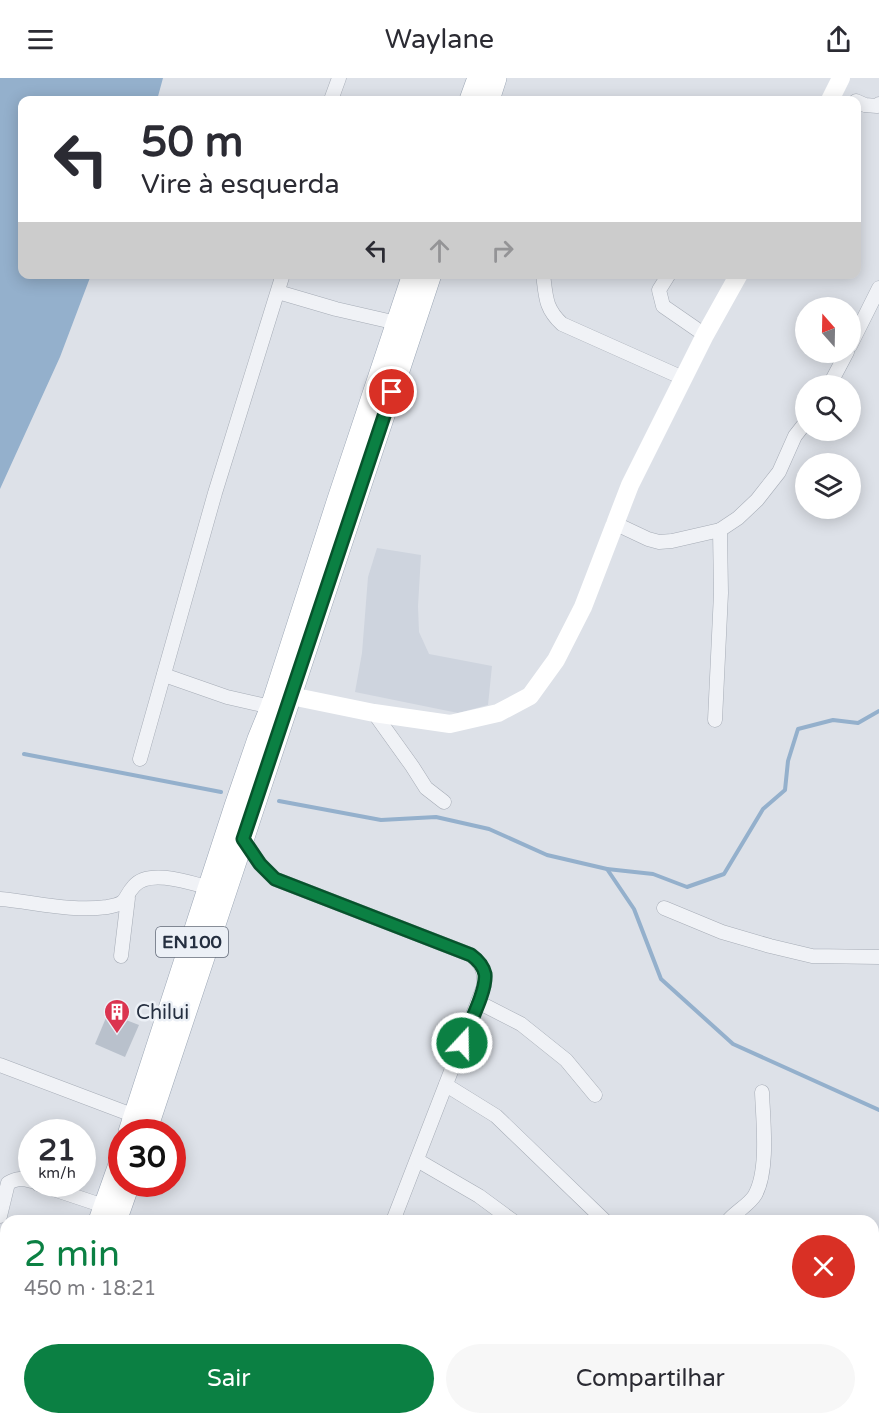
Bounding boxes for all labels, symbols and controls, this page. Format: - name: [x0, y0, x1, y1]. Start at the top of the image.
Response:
- icon: menu: [24, 23, 57, 56]
- text: Waylane: [385, 23, 494, 56]
- icon: share: [822, 23, 855, 56]
- text: 50 m: [141, 117, 243, 168]
- icon: left: [42, 120, 120, 198]
- text: Vire à esquerda: [141, 168, 340, 201]
- icon: left: [360, 234, 393, 267]
- icon: ahead: [423, 234, 456, 267]
- icon: right: [486, 234, 519, 267]
- north arrow: [795, 297, 861, 363]
- map controls: [795, 297, 861, 519]
- pin: [366, 366, 417, 417]
- icon: arrive: [375, 375, 408, 408]
- button: search: [795, 375, 861, 441]
- button: layers: [795, 453, 861, 519]
- road number: EN100: [156, 927, 228, 957]
- building icon: Chilui: [102, 997, 132, 1035]
- place label: Chilui: [136, 1001, 189, 1025]
- position arrow: [430, 1011, 494, 1075]
- speed limit sign: 30: [108, 1119, 186, 1197]
- text: 21: [38, 1132, 76, 1169]
- text: km/h: [38, 1164, 76, 1182]
- text: 2 min: [24, 1233, 120, 1276]
- button: close: [792, 1235, 855, 1298]
- text: 450 m · 18:21: [24, 1277, 156, 1301]
- button: Sair: [24, 1344, 434, 1413]
- button: Compartilhar: [446, 1344, 855, 1413]

